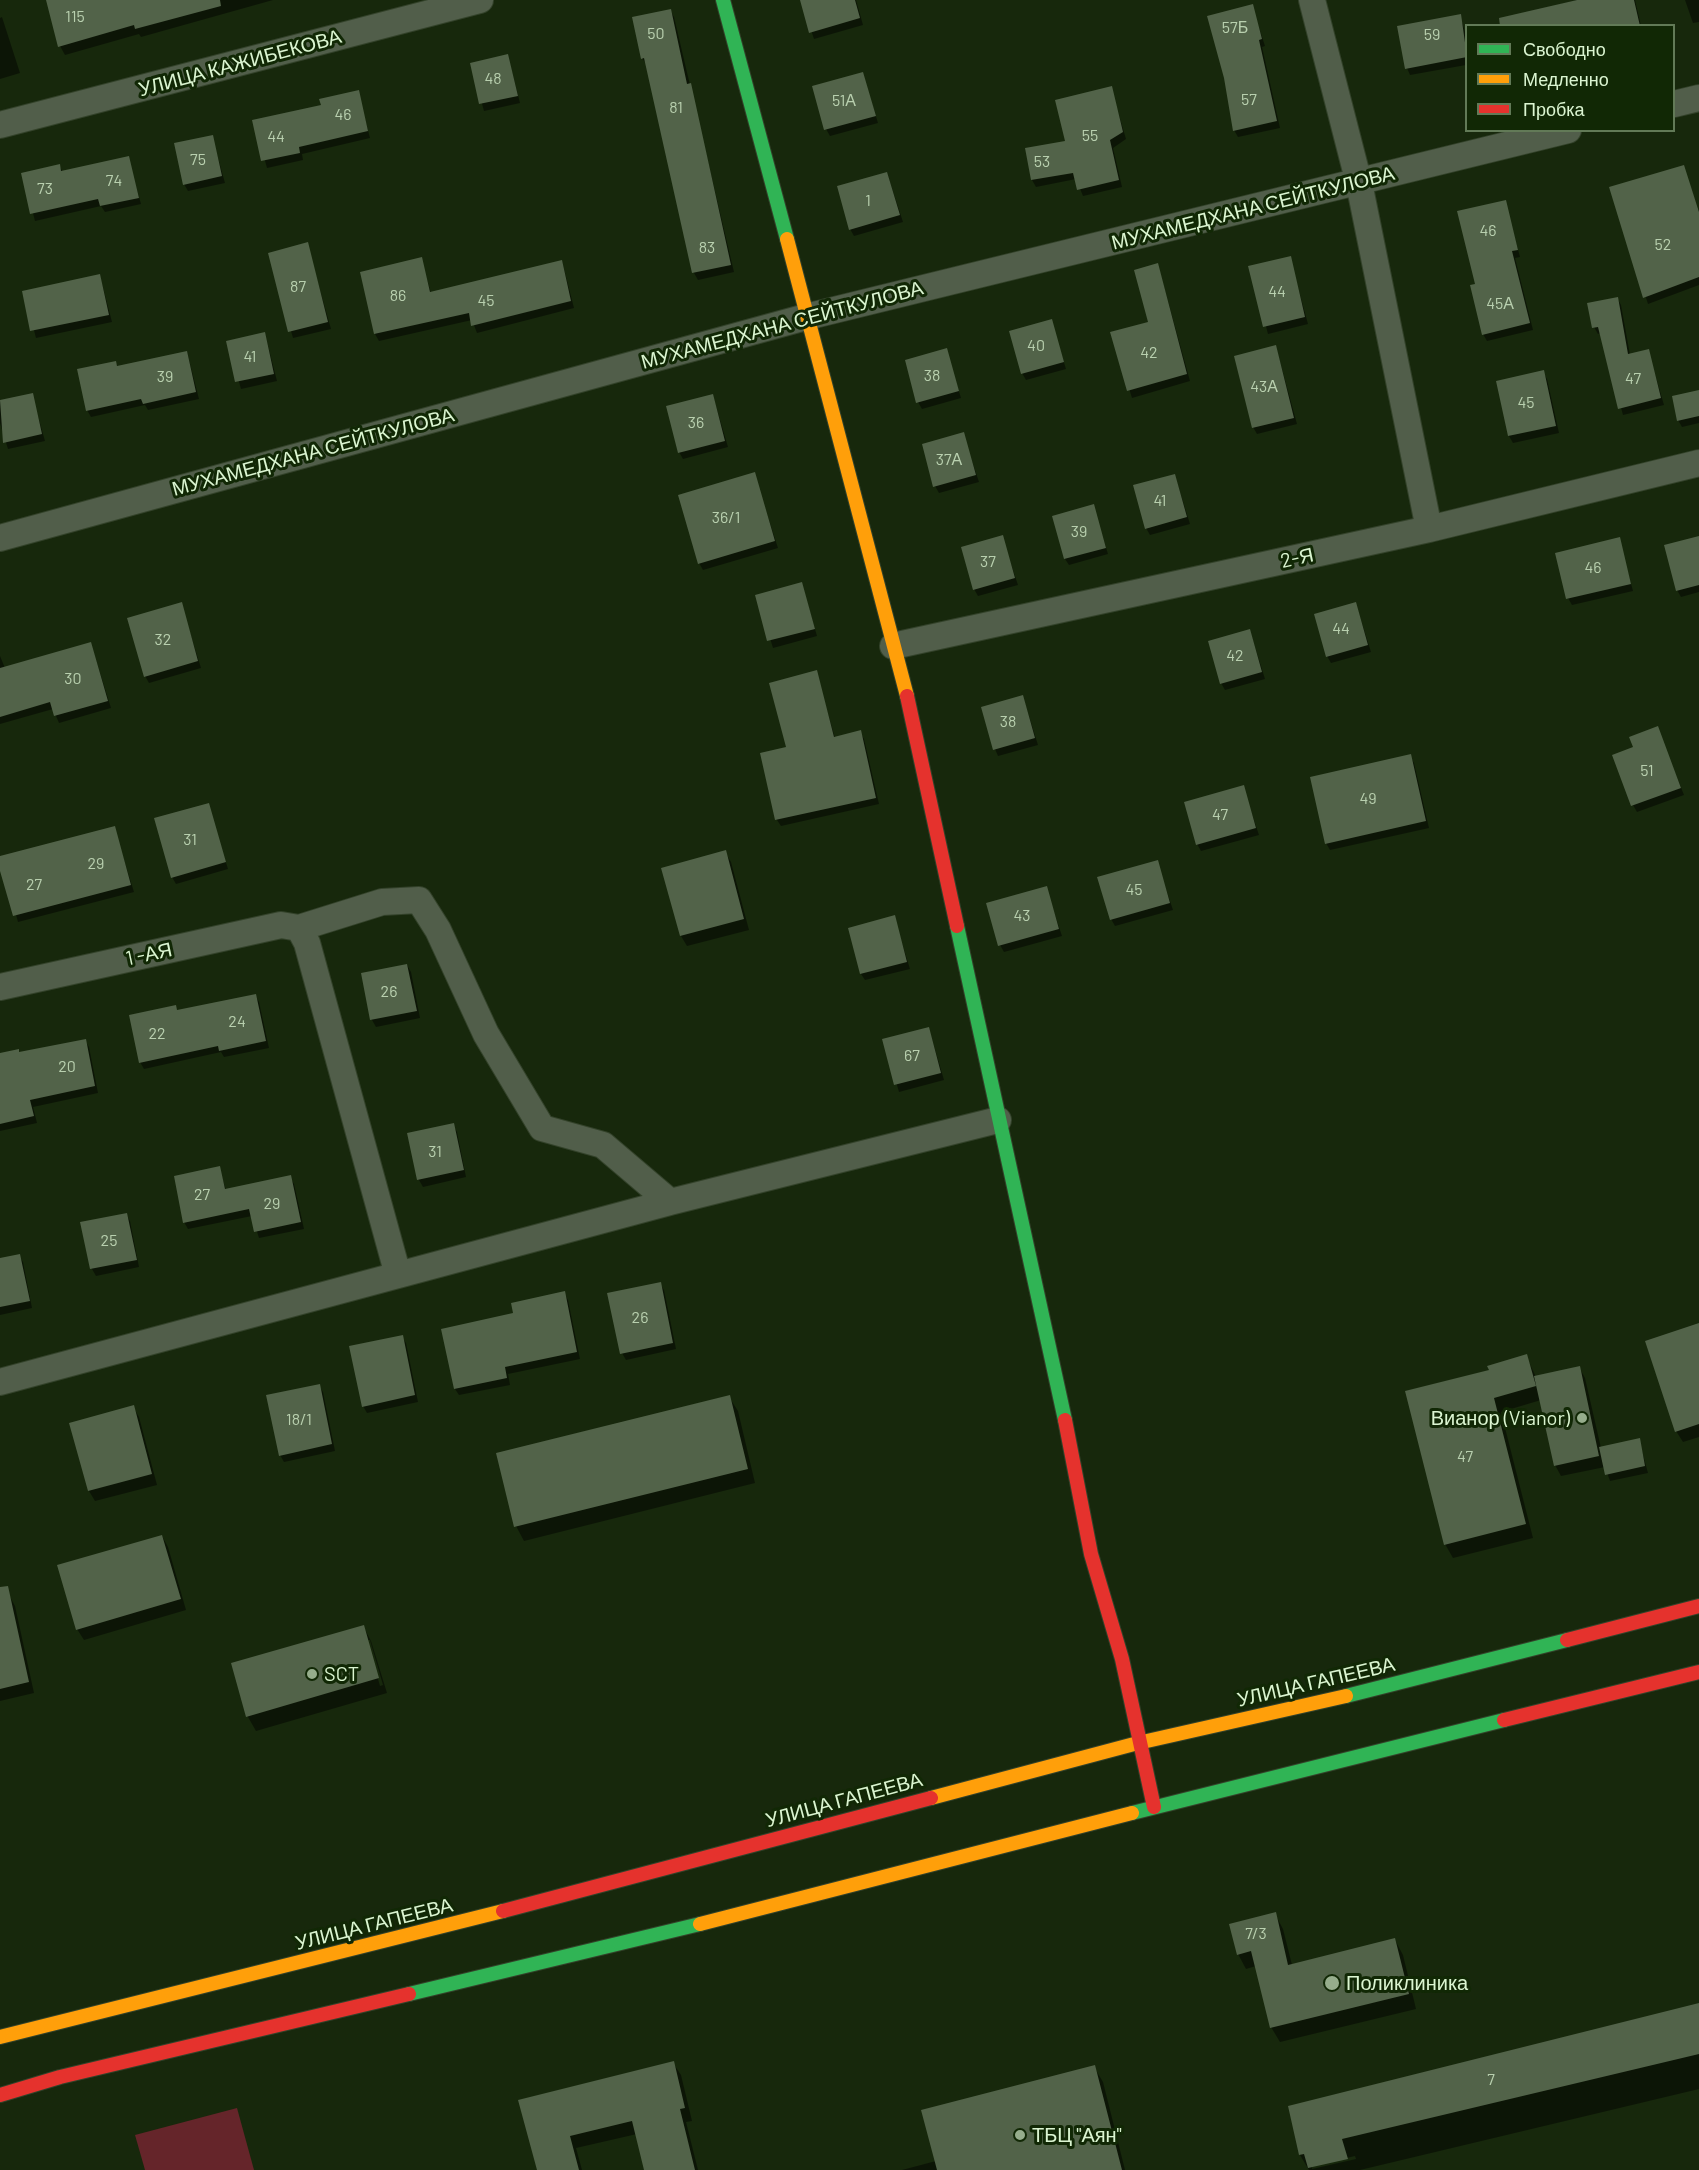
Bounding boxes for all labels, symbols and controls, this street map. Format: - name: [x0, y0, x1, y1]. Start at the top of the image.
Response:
- house number: 115: [65, 7, 85, 27]
- house number: 57Б: [1222, 18, 1248, 38]
- street label: УЛИЦА КАЖИБЕКОВА: [136, 24, 344, 102]
- house number: 50: [647, 24, 665, 44]
- legend: [1465, 24, 1675, 132]
- house number: 59: [1424, 25, 1440, 45]
- text: Свободно: [1523, 38, 1606, 60]
- text: Медленно: [1523, 68, 1609, 90]
- house number: 48: [484, 69, 502, 89]
- house number: 57: [1241, 90, 1257, 110]
- house number: 51А: [832, 91, 856, 111]
- house number: 81: [669, 98, 683, 118]
- text: Пробка: [1523, 98, 1585, 120]
- house number: 46: [334, 105, 352, 125]
- house number: 55: [1082, 126, 1098, 146]
- house number: 44: [267, 127, 285, 147]
- house number: 75: [190, 150, 206, 170]
- house number: 53: [1034, 152, 1050, 172]
- street label: МУХАМЕДХАНА СЕЙТКУЛОВА: [1109, 161, 1397, 255]
- house number: 74: [106, 171, 122, 191]
- house number: 73: [37, 179, 53, 199]
- house number: 1: [865, 191, 871, 211]
- house number: 46: [1479, 221, 1497, 241]
- house number: 52: [1655, 235, 1671, 255]
- house number: 83: [699, 238, 715, 258]
- street label: МУХАМЕДХАНА СЕЙТКУЛОВА: [638, 276, 926, 374]
- house number: 87: [290, 277, 306, 297]
- house number: 44: [1268, 282, 1286, 302]
- house number: 86: [390, 286, 406, 306]
- house number: 45: [477, 291, 495, 311]
- house number: 45А: [1486, 294, 1514, 314]
- house number: 40: [1027, 336, 1045, 356]
- house number: 42: [1140, 343, 1158, 363]
- house number: 41: [244, 347, 256, 367]
- house number: 38: [924, 366, 940, 386]
- house number: 39: [157, 367, 173, 387]
- house number: 47: [1625, 369, 1641, 389]
- house number: 43А: [1250, 377, 1278, 397]
- house number: 45: [1517, 393, 1535, 413]
- street label: МУХАМЕДХАНА СЕЙТКУЛОВА: [169, 403, 457, 501]
- house number: 36: [688, 413, 704, 433]
- house number: 37А: [936, 450, 962, 470]
- house number: 41: [1154, 491, 1166, 511]
- house number: 36/1: [712, 508, 740, 528]
- house number: 39: [1071, 522, 1087, 542]
- street label: 2-Я: [1278, 543, 1316, 573]
- house number: 37: [980, 552, 996, 572]
- house number: 46: [1584, 558, 1602, 578]
- house number: 44: [1332, 619, 1350, 639]
- house number: 32: [155, 630, 171, 650]
- house number: 42: [1226, 646, 1244, 666]
- house number: 30: [64, 669, 82, 689]
- house number: 38: [1000, 712, 1016, 732]
- house number: 51: [1640, 761, 1654, 781]
- house number: 49: [1359, 789, 1377, 809]
- house number: 47: [1212, 805, 1228, 825]
- house number: 31: [183, 830, 197, 850]
- house number: 29: [88, 854, 104, 874]
- house number: 27: [26, 875, 42, 895]
- house number: 45: [1125, 880, 1143, 900]
- house number: 43: [1013, 906, 1031, 926]
- street label: 1 -АЯ: [124, 937, 174, 971]
- house number: 26: [381, 982, 397, 1002]
- house number: 24: [228, 1012, 246, 1032]
- house number: 22: [148, 1024, 166, 1044]
- house number: 67: [904, 1046, 920, 1066]
- house number: 20: [58, 1057, 76, 1077]
- house number: 31: [428, 1142, 442, 1162]
- house number: 27: [194, 1185, 210, 1205]
- house number: 29: [264, 1194, 280, 1214]
- house number: 25: [101, 1231, 117, 1251]
- house number: 26: [632, 1308, 648, 1328]
- place label: Вианор (Vianor): [1431, 1406, 1570, 1430]
- house number: 18/1: [286, 1410, 312, 1430]
- marker: Вианор (Vianor): [1575, 1411, 1589, 1425]
- house number: 47: [1457, 1447, 1473, 1467]
- street label: УЛИЦА ГАПЕЕВА: [1235, 1652, 1397, 1712]
- place label: SCT: [324, 1662, 359, 1686]
- marker: SCT: [305, 1667, 319, 1681]
- street label: УЛИЦА ГАПЕЕВА: [763, 1768, 925, 1832]
- street label: УЛИЦА ГАПЕЕВА: [293, 1893, 455, 1955]
- house number: 7/3: [1245, 1924, 1267, 1944]
- place label: Поликлиника: [1346, 1971, 1468, 1995]
- marker: Поликлиника: [1323, 1974, 1341, 1992]
- house number: 7: [1487, 2070, 1495, 2090]
- place label: ТБЦ "Аян": [1032, 2123, 1122, 2147]
- marker: ТБЦ "Аян": [1013, 2128, 1027, 2142]

